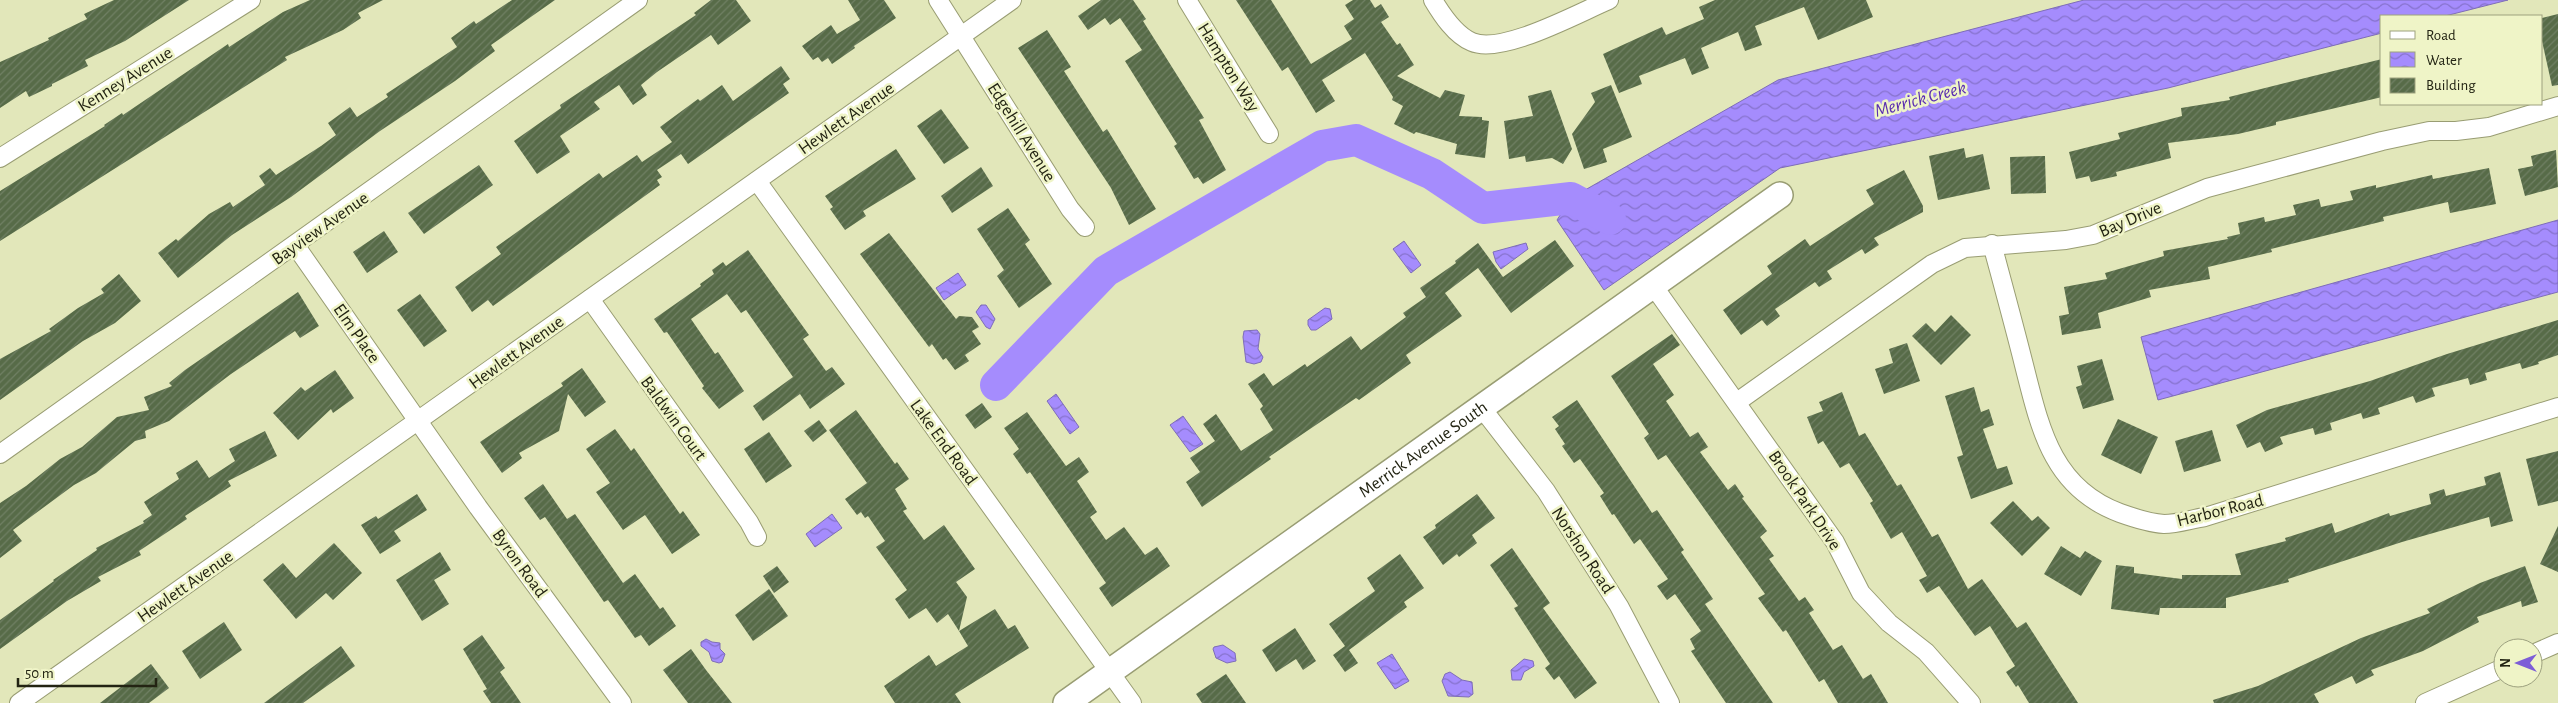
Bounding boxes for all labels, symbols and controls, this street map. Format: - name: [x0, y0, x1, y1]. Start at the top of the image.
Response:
- legend: [2380, 15, 2543, 105]
- street label: Hampton Way: [1194, 20, 1263, 115]
- text: Road: [2426, 28, 2456, 43]
- street label: Kenney Avenue: [75, 44, 176, 116]
- text: Water: [2426, 53, 2462, 68]
- water label: Merrick Creek: [1873, 78, 1968, 121]
- text: Building: [2426, 78, 2476, 93]
- street label: Hewlett Avenue: [796, 79, 898, 158]
- street label: Edgehill Avenue: [984, 80, 1059, 185]
- street label: Bayview Avenue: [269, 189, 372, 269]
- street label: Bay Drive: [2097, 199, 2164, 241]
- street label: Elm Place: [329, 301, 383, 367]
- street label: Hewlett Avenue: [466, 313, 567, 393]
- street label: Baldwin Court: [637, 373, 710, 464]
- street label: Lake End Road: [906, 396, 980, 489]
- street label: Merrick Avenue South: [1356, 398, 1491, 502]
- street label: Brook Park Drive: [1764, 448, 1844, 554]
- street label: Harbor Road: [2175, 492, 2265, 530]
- street label: Norshon Road: [1548, 504, 1617, 597]
- street label: Byron Road: [488, 526, 550, 601]
- street label: Hewlett Avenue: [135, 547, 237, 626]
- north arrow: [2493, 638, 2543, 688]
- scale bar: [18, 656, 155, 688]
- text: N: [2499, 658, 2513, 668]
- text: 50 m: [25, 666, 54, 681]

